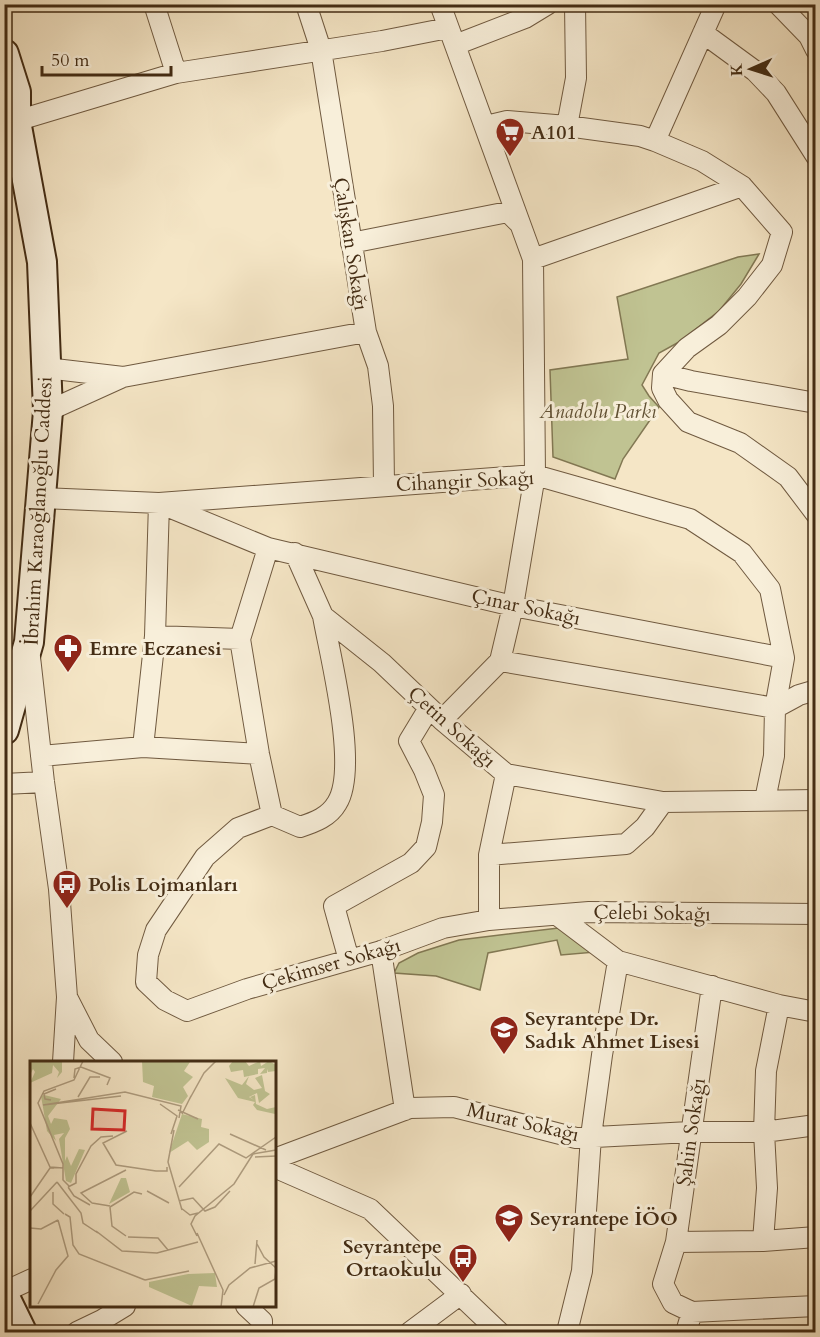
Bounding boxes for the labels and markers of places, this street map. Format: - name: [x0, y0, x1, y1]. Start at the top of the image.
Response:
- supermarket icon: A101: [494, 116, 526, 158]
- place label: A101: [531, 119, 577, 146]
- pharmacy icon: Emre Eczanesi: [52, 632, 84, 674]
- place label: Emre Eczanesi: [89, 635, 222, 662]
- bus stop icon: Polis Lojmanları: [51, 868, 83, 910]
- place label: Polis Lojmanları: [88, 871, 238, 898]
- place label: Seyrantepe Dr. Sadık Ahmet Lisesi: [525, 1005, 700, 1055]
- school or university icon: Seyrantepe Dr. Sadık Ahmet Lisesi: [488, 1014, 520, 1056]
- school or university icon: Seyrantepe İÖO: [493, 1202, 525, 1244]
- place label: Seyrantepe İÖO: [530, 1205, 678, 1232]
- place label: Seyrantepe Ortaokulu: [343, 1233, 442, 1283]
- bus stop icon: Seyrantepe Ortaokulu: [447, 1242, 479, 1284]

